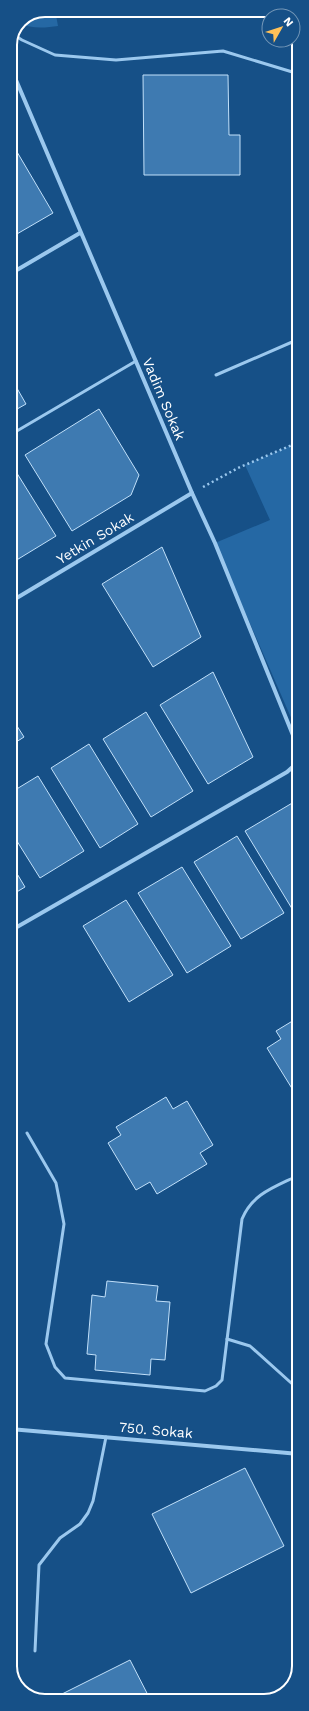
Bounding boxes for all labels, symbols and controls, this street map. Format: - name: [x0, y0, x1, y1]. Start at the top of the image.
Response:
- north arrow: [261, 8, 301, 48]
- text: N: [281, 15, 296, 29]
- street label: Vadim Sokak: [139, 355, 189, 443]
- street label: Yetkin Sokak: [54, 509, 136, 567]
- street label: 750. Sokak: [118, 1419, 194, 1441]

